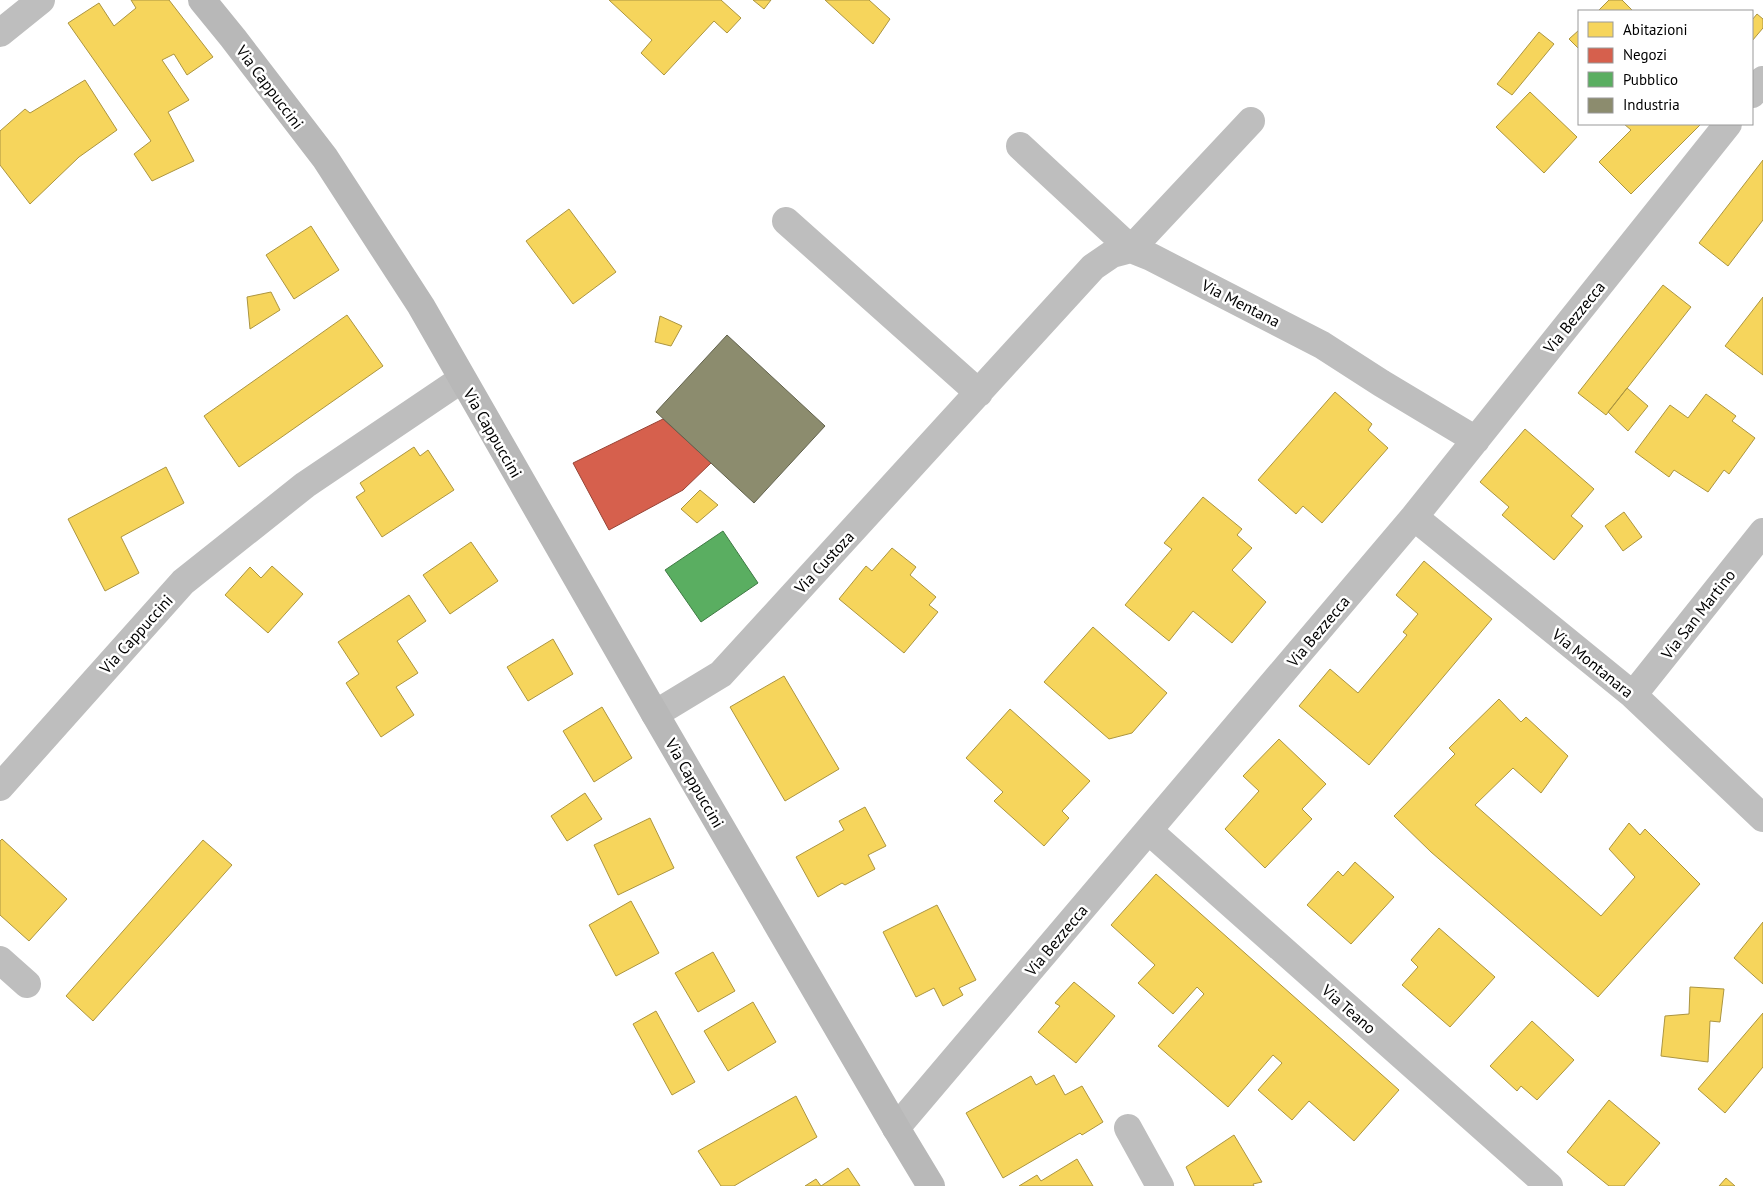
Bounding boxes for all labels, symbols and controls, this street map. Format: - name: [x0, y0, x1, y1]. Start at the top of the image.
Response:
- legend: [1578, 10, 1753, 125]
- text: Abitazioni: [1623, 20, 1687, 39]
- street label: Via Cappuccini: [231, 40, 308, 133]
- text: Negozi: [1623, 45, 1667, 64]
- text: Pubblico: [1623, 70, 1678, 89]
- text: Industria: [1623, 95, 1680, 114]
- street label: Via Mentana: [1198, 274, 1283, 331]
- street label: Via Bezzecca: [1538, 277, 1609, 358]
- street label: Via Cappuccini: [459, 384, 527, 481]
- street label: Via Custoza: [789, 526, 858, 598]
- street label: Via San Martino: [1656, 565, 1739, 664]
- street label: Via Cappuccini: [95, 590, 177, 678]
- street label: Via Bezzecca: [1282, 591, 1354, 671]
- street label: Via Montanara: [1547, 623, 1638, 702]
- street label: Via Cappuccini: [661, 734, 729, 831]
- street label: Via Bezzecca: [1020, 900, 1092, 980]
- street label: Via Teano: [1317, 979, 1380, 1038]

